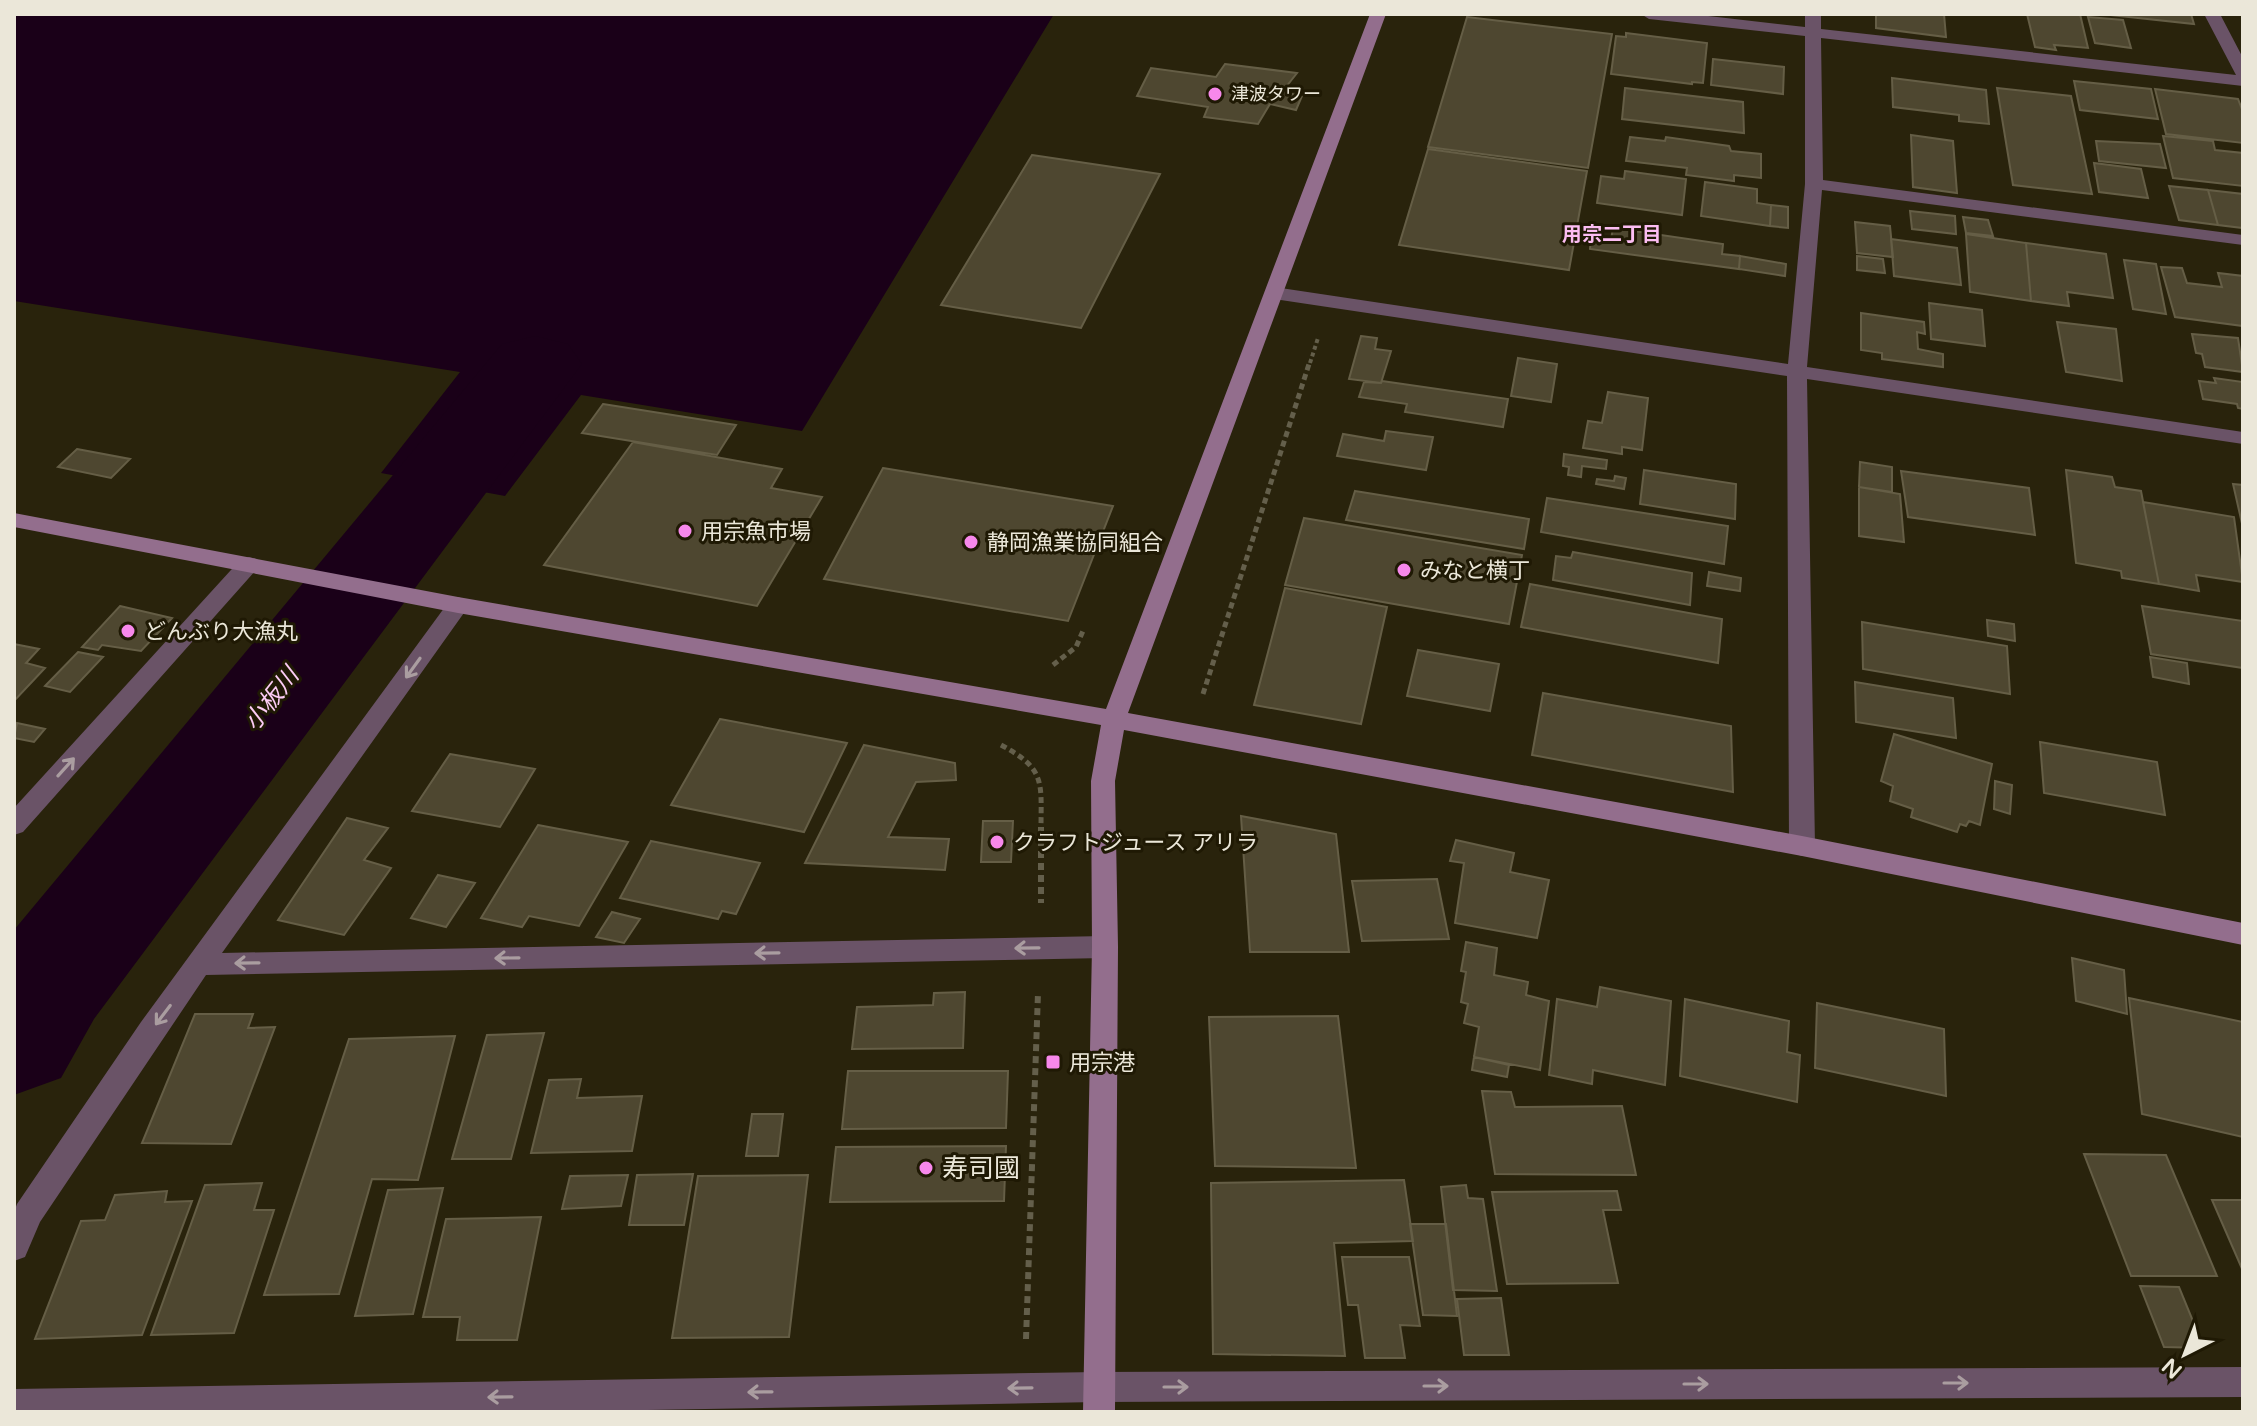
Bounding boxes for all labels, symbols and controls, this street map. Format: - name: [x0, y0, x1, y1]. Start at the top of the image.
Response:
- place label: 津波タワー: [1231, 83, 1321, 105]
- marker: 津波タワー: [1206, 85, 1224, 103]
- district label: 用宗二丁目: [1562, 223, 1662, 247]
- place label: 用宗魚市場: [701, 519, 811, 545]
- marker: 用宗魚市場: [676, 522, 694, 540]
- place label: 静岡漁業協同組合: [987, 530, 1163, 556]
- marker: 静岡漁業協同組合: [962, 533, 980, 551]
- place label: みなと横丁: [1420, 558, 1530, 584]
- marker: みなと横丁: [1395, 561, 1413, 579]
- place label: どんぶり大漁丸: [144, 619, 298, 645]
- marker: どんぶり大漁丸: [119, 622, 137, 640]
- one-way arrow: [404, 657, 421, 678]
- water label: 小板川: [238, 660, 307, 737]
- one-way arrow: [56, 757, 75, 778]
- place label: クラフトジュース アリラ: [1013, 830, 1258, 856]
- marker: クラフトジュース アリラ: [988, 833, 1006, 851]
- one-way arrow: [1014, 940, 1041, 956]
- one-way arrow: [754, 945, 781, 961]
- one-way arrow: [494, 950, 521, 966]
- one-way arrow: [234, 955, 261, 970]
- one-way arrow: [154, 1004, 171, 1025]
- place label: 用宗港: [1069, 1050, 1135, 1076]
- marker: 用宗港: [1044, 1053, 1062, 1071]
- place label: 寿司國: [942, 1153, 1020, 1184]
- marker: 寿司國: [917, 1159, 935, 1177]
- north arrow: [2145, 1314, 2225, 1394]
- text: N: [2157, 1353, 2188, 1384]
- one-way arrow: [1942, 1375, 1969, 1391]
- one-way arrow: [1682, 1376, 1709, 1392]
- one-way arrow: [1422, 1378, 1449, 1393]
- one-way arrow: [1162, 1379, 1189, 1395]
- one-way arrow: [1007, 1380, 1034, 1396]
- one-way arrow: [747, 1385, 774, 1400]
- one-way arrow: [487, 1389, 514, 1405]

